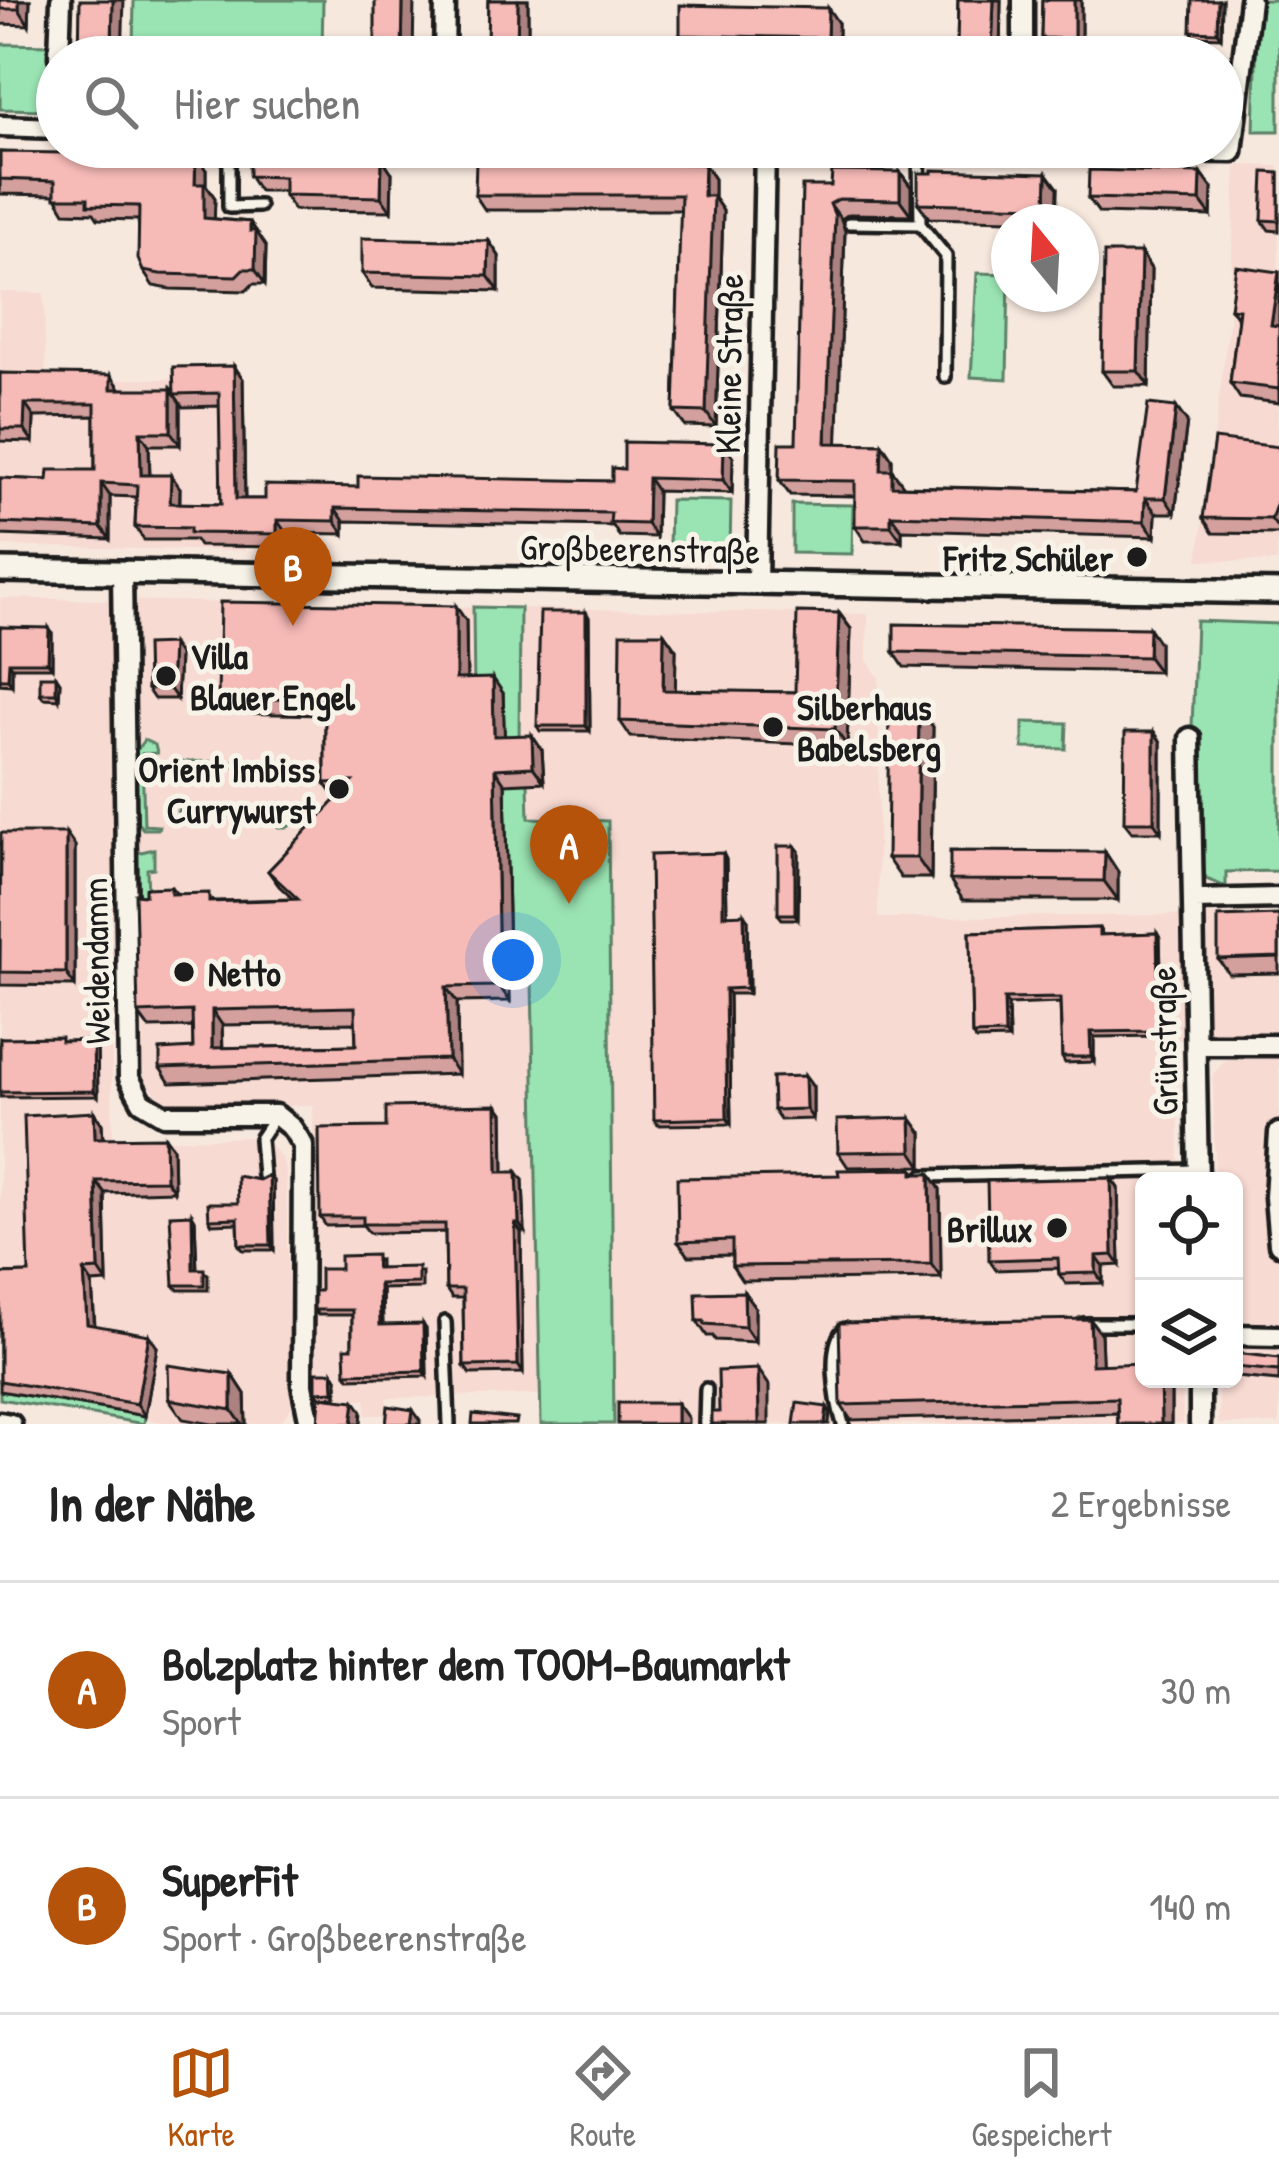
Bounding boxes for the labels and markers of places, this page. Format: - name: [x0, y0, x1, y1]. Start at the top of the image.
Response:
- pin: B: [254, 527, 332, 626]
- place label: Fritz Schüler: [943, 533, 1113, 582]
- marker: Fritz Schüler: [1124, 544, 1150, 570]
- place label: Villa Blauer Engel: [190, 631, 356, 722]
- marker: Villa Blauer Engel: [153, 663, 179, 689]
- place label: Silberhaus Babelsberg: [797, 682, 941, 773]
- marker: Silberhaus Babelsberg: [760, 714, 786, 740]
- place label: Orient Imbiss Currywurst: [138, 744, 317, 835]
- marker: Orient Imbiss Currywurst: [326, 776, 352, 802]
- pin: A: [530, 805, 608, 904]
- place label: Netto: [208, 948, 281, 997]
- marker: Netto: [171, 959, 197, 985]
- place label: Brillux: [947, 1204, 1033, 1253]
- marker: Brillux: [1044, 1215, 1070, 1241]

